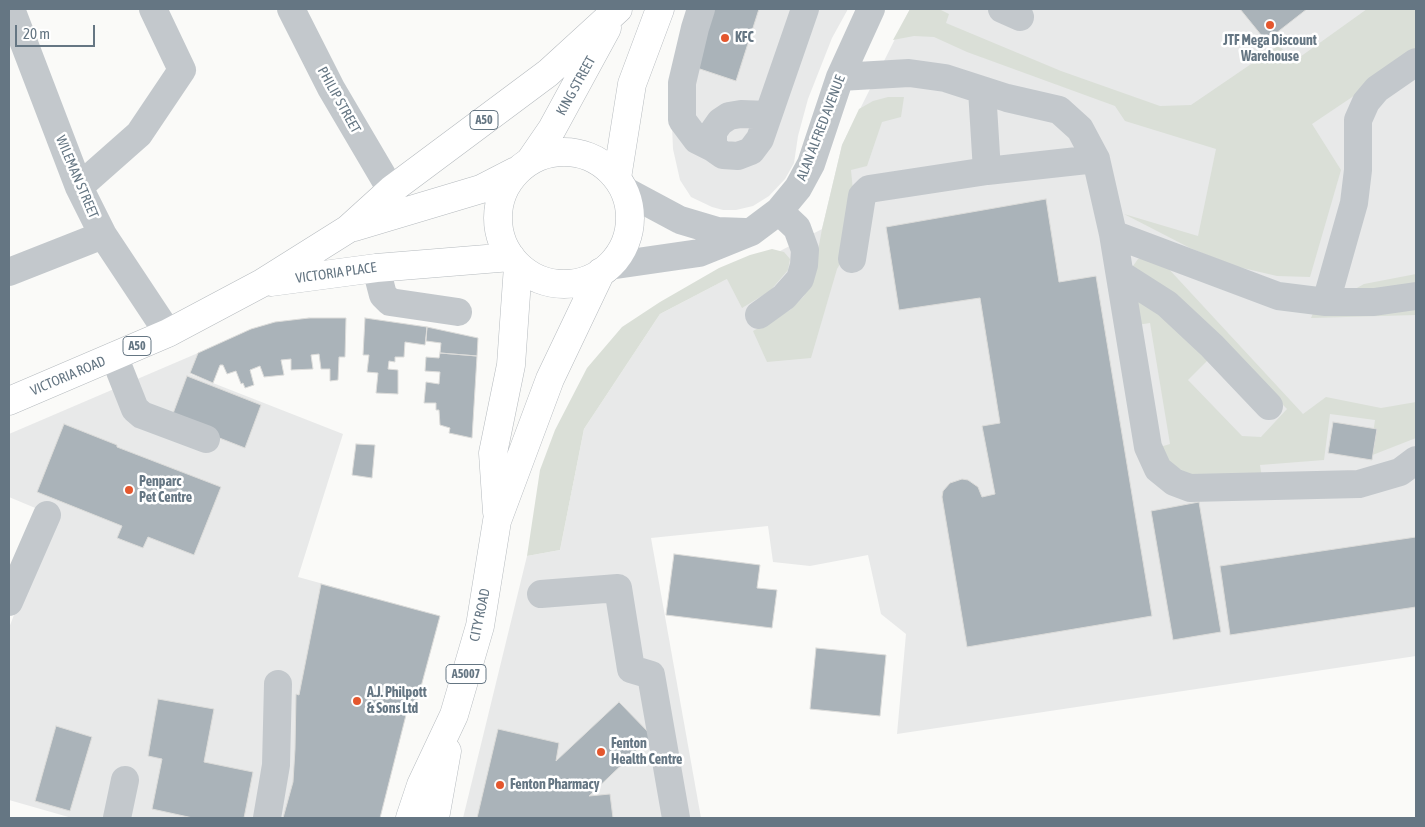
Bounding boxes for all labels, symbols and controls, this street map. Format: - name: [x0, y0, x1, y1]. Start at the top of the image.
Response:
- scale bar: [18, 15, 98, 47]
- marker: JTF Mega Discount Warehouse: [1264, 19, 1276, 31]
- text: 20 m: [23, 25, 50, 42]
- place label: KFC: [735, 30, 754, 46]
- marker: KFC: [719, 32, 731, 44]
- place label: JTF Mega Discount Warehouse: [1223, 33, 1317, 65]
- street label: KING STREET: [553, 53, 599, 119]
- street label: PHILIP STREET: [314, 64, 364, 136]
- street label: ALAN ALFRED AVENUE: [793, 73, 849, 183]
- road number: A50: [470, 110, 498, 130]
- street label: WILEMAN STREET: [52, 133, 102, 221]
- street label: VICTORIA PLACE: [294, 259, 378, 287]
- road number: A50: [123, 336, 151, 356]
- street label: VICTORIA ROAD: [28, 353, 108, 399]
- place label: Penparc Pet Centre: [139, 474, 192, 507]
- marker: Penparc Pet Centre: [123, 484, 135, 496]
- street label: CITY ROAD: [466, 587, 494, 643]
- road number: A5007: [446, 664, 486, 684]
- place label: A.J. Philpott & Sons Ltd: [367, 685, 427, 718]
- marker: A.J. Philpott & Sons Ltd: [351, 695, 363, 707]
- place label: Fenton Health Centre: [611, 736, 682, 769]
- marker: Fenton Health Centre: [595, 746, 607, 758]
- place label: Fenton Pharmacy: [510, 777, 600, 793]
- marker: Fenton Pharmacy: [494, 779, 506, 791]

